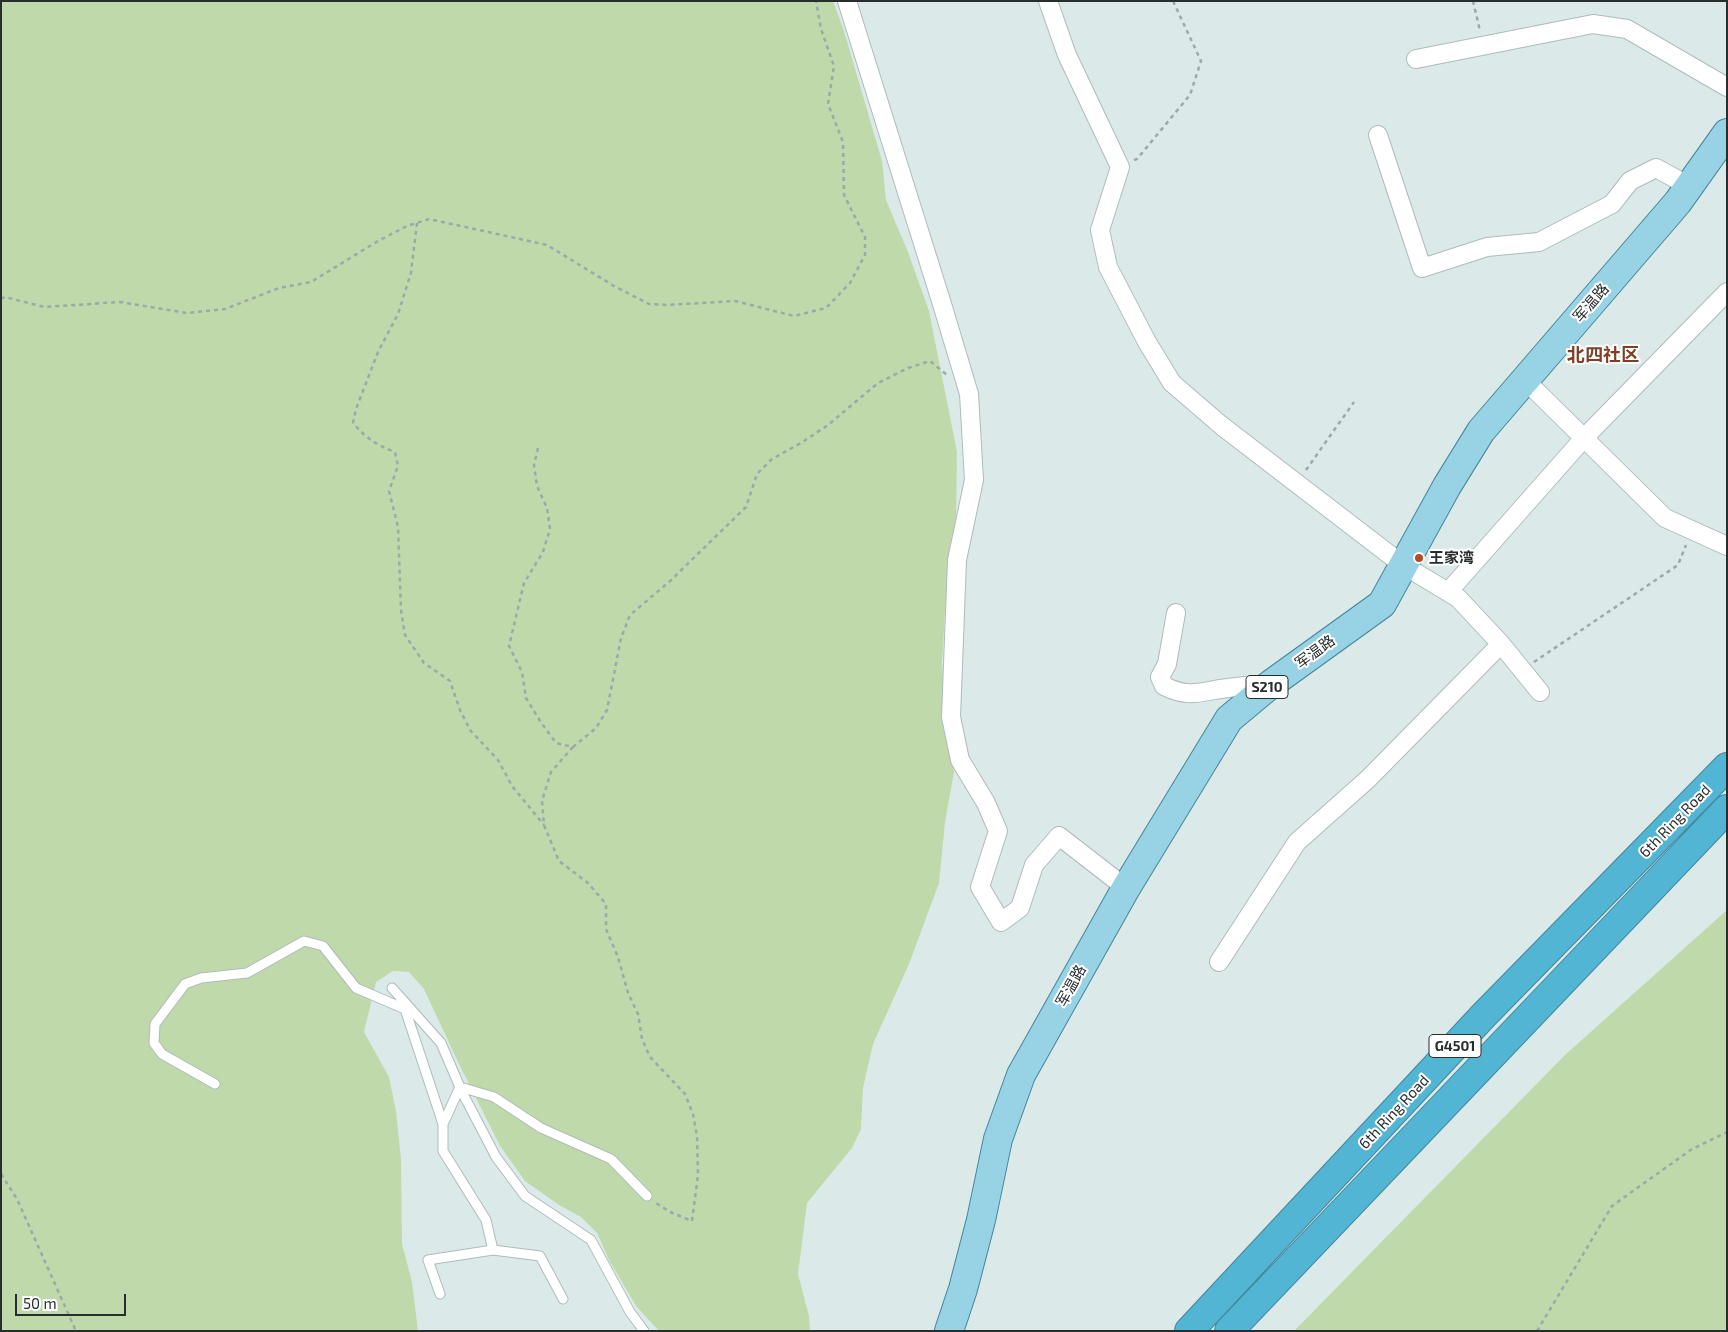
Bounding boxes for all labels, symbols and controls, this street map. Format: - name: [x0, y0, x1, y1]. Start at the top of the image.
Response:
- street label: 军温路: [1569, 280, 1613, 326]
- district label: 北四社区: [1567, 344, 1639, 366]
- place label: 王家湾: [1429, 549, 1474, 567]
- marker: 王家湾: [1413, 552, 1425, 564]
- street label: 军温路: [1292, 631, 1338, 673]
- road number: S210: [1246, 676, 1288, 699]
- street label: 6th Ring Road: [1636, 781, 1714, 861]
- street label: 军温路: [1052, 962, 1090, 1010]
- road number: G4501: [1429, 1034, 1481, 1058]
- street label: 6th Ring Road: [1355, 1071, 1433, 1153]
- scale bar: [18, 1284, 129, 1316]
- text: 50 m: [23, 1294, 57, 1312]

